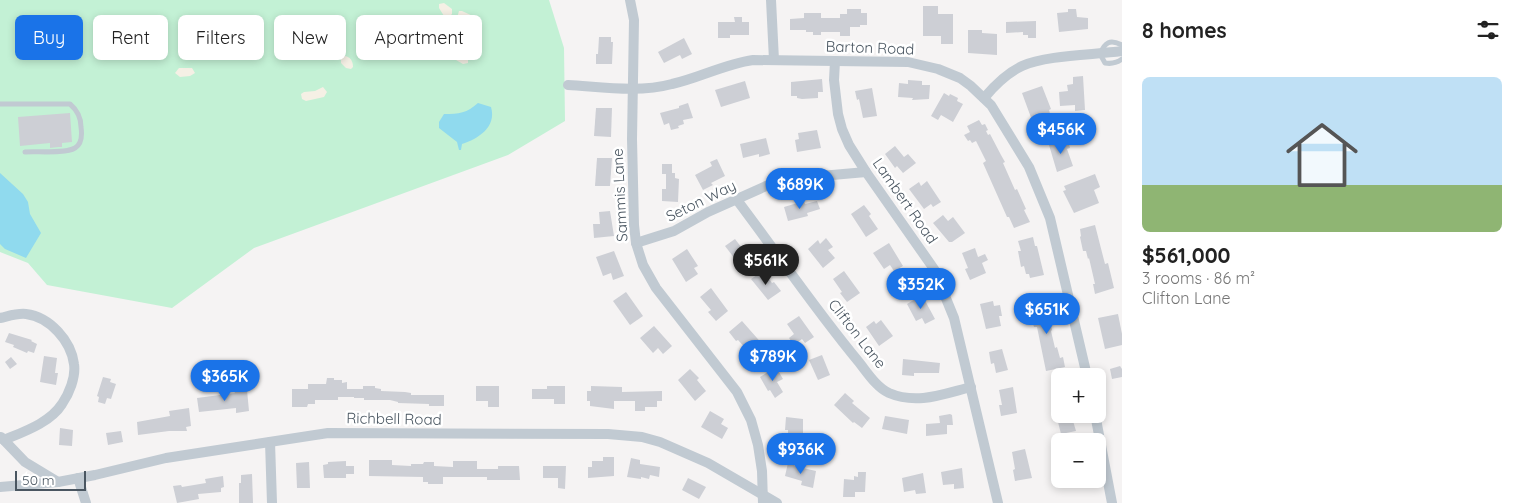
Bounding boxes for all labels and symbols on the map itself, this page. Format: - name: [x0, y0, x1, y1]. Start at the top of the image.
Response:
- street label: Barton Road: [825, 36, 915, 59]
- pin: $456K: [1026, 112, 1096, 155]
- street label: Sammis Lane: [608, 148, 631, 242]
- street label: Lambert Road: [869, 154, 942, 247]
- pin: $689K: [765, 168, 835, 210]
- street label: Seton Way: [663, 175, 739, 226]
- pin: $561K: [731, 244, 801, 286]
- pin: $352K: [886, 268, 956, 310]
- pin: $651K: [1012, 292, 1082, 335]
- street label: Clifton Lane: [824, 295, 890, 372]
- pin: $789K: [738, 340, 808, 382]
- pin: $365K: [190, 360, 260, 402]
- street label: Richbell Road: [346, 408, 442, 429]
- pin: $936K: [766, 432, 836, 475]
- scale bar: [15, 468, 86, 491]

